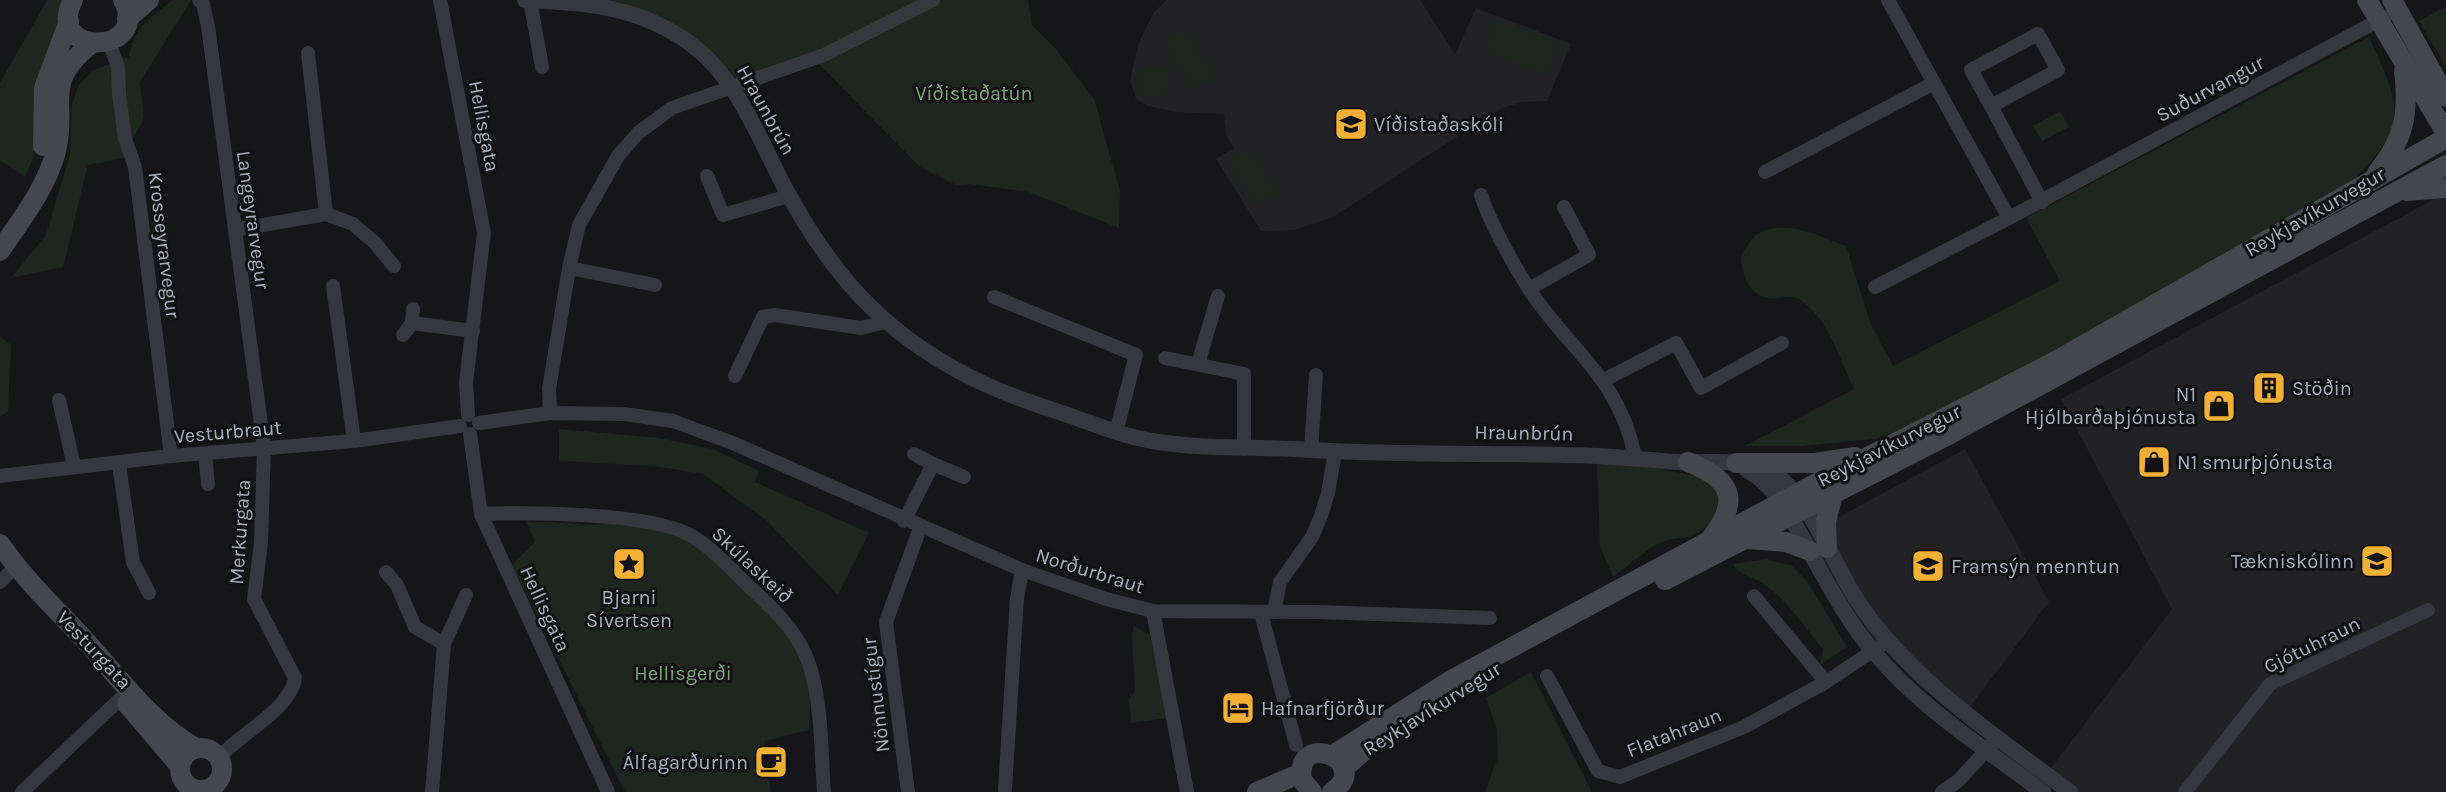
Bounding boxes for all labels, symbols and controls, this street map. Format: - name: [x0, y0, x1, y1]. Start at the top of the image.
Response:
- street label: Suðurvangur: [2152, 51, 2268, 127]
- street label: Hraunbrún: [732, 61, 800, 159]
- street label: Hellisgata: [464, 79, 504, 173]
- park label: Víðistaðatún: [915, 82, 1033, 105]
- school or university icon: Víðistaðaskóli: [1333, 106, 1369, 142]
- place label: Víðistaðaskóli: [1374, 113, 1504, 136]
- street label: Langeyrarvegur: [232, 149, 274, 292]
- street label: Reykjavíkurvegur: [2241, 162, 2390, 261]
- street label: Krosseyrarvegur: [144, 170, 184, 320]
- building icon: Stöðin: [2251, 370, 2287, 406]
- place label: Stöðin: [2292, 377, 2352, 400]
- place label: N1 Hjólbarðaþjónusta: [2025, 383, 2196, 429]
- shop icon: N1 Hjólbarðaþjónusta: [2201, 388, 2237, 424]
- street label: Reykjavíkurvegur: [1813, 400, 1965, 492]
- street label: Vesturbraut: [173, 416, 283, 448]
- street label: Hraunbrún: [1474, 421, 1574, 445]
- shop icon: N1 smurþjónusta: [2136, 444, 2172, 480]
- place label: N1 smurþjónusta: [2177, 451, 2333, 474]
- street label: Merkurgata: [225, 479, 255, 585]
- street label: Skúlaskeið: [707, 522, 797, 608]
- school or university icon: Tækniskólinn: [2359, 543, 2395, 579]
- street label: Norðurbraut: [1033, 544, 1147, 599]
- place icon: Bjarni Sívertsen: [611, 546, 647, 582]
- school or university icon: Framsýn menntun: [1910, 548, 1946, 584]
- place label: Tækniskólinn: [2231, 550, 2354, 573]
- place label: Framsýn menntun: [1951, 555, 2120, 578]
- street label: Hellisgata: [515, 562, 575, 656]
- place label: Bjarni Sívertsen: [586, 586, 672, 632]
- street label: Vesturgata: [52, 606, 136, 694]
- street label: Gjótuhraun: [2260, 612, 2364, 678]
- street label: Nönnustígur: [857, 636, 894, 754]
- street label: Reykjavíkurvegur: [1359, 657, 1506, 761]
- park label: Hellisgerði: [634, 662, 732, 685]
- hotel icon: Hafnarfjörður: [1220, 690, 1256, 726]
- place label: Hafnarfjörður: [1261, 697, 1385, 720]
- street label: Flatahraun: [1623, 704, 1725, 762]
- cafe icon: Álfagarðurinn: [753, 744, 789, 780]
- place label: Álfagarðurinn: [623, 750, 748, 774]

